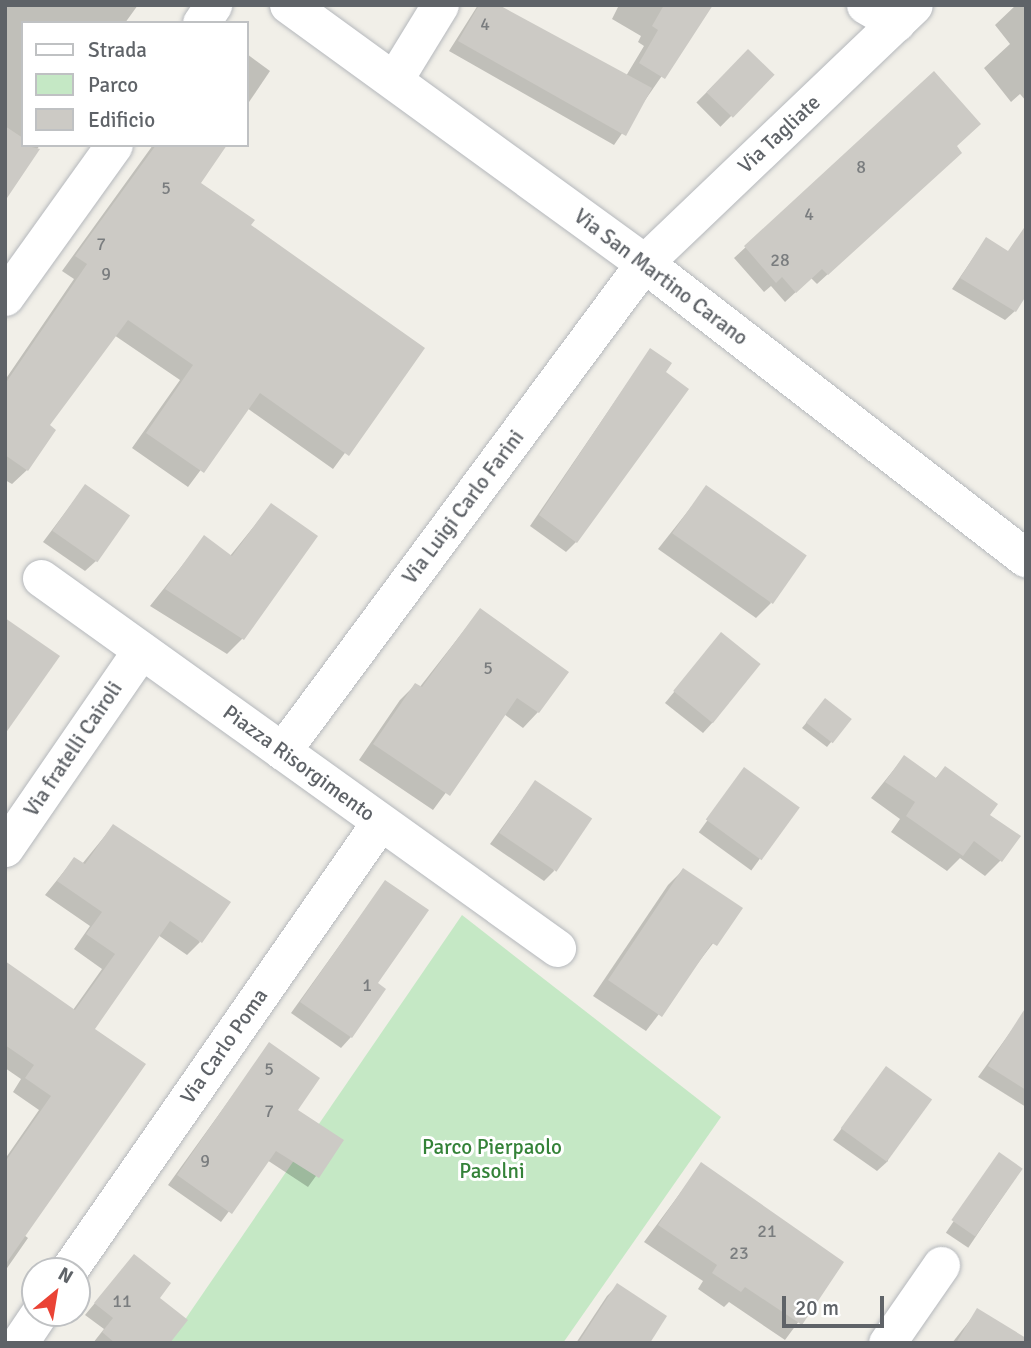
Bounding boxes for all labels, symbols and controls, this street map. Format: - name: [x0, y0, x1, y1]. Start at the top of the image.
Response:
- house number: 4: [480, 13, 490, 35]
- legend: [21, 21, 248, 147]
- text: Strada: [88, 37, 147, 63]
- text: Parco: [88, 72, 138, 98]
- street label: Via Tagliate: [733, 90, 825, 178]
- text: Edificio: [88, 107, 155, 133]
- house number: 8: [856, 156, 866, 178]
- house number: 5: [161, 177, 171, 199]
- street label: Via San Martino Carano: [569, 203, 753, 351]
- house number: 4: [804, 203, 814, 225]
- house number: 7: [96, 233, 106, 255]
- house number: 28: [770, 249, 790, 271]
- house number: 9: [101, 263, 111, 285]
- street label: Via Luigi Carlo Farini: [397, 425, 529, 589]
- house number: 5: [483, 657, 493, 679]
- street label: Via fratelli Cairoli: [19, 677, 127, 821]
- street label: Piazza Risorgimento: [218, 699, 380, 827]
- house number: 1: [362, 974, 372, 996]
- street label: Via Carlo Poma: [175, 983, 273, 1109]
- house number: 5: [264, 1058, 274, 1080]
- house number: 7: [264, 1100, 274, 1122]
- park label: Parco Pierpaolo Pasolni: [422, 1134, 562, 1184]
- house number: 9: [200, 1150, 210, 1172]
- house number: 21: [757, 1220, 777, 1242]
- house number: 23: [729, 1242, 749, 1264]
- north arrow: [21, 1257, 91, 1327]
- text: N: [54, 1262, 77, 1289]
- scale bar: [786, 1282, 888, 1326]
- house number: 11: [112, 1290, 132, 1312]
- text: 20 m: [795, 1295, 839, 1321]

